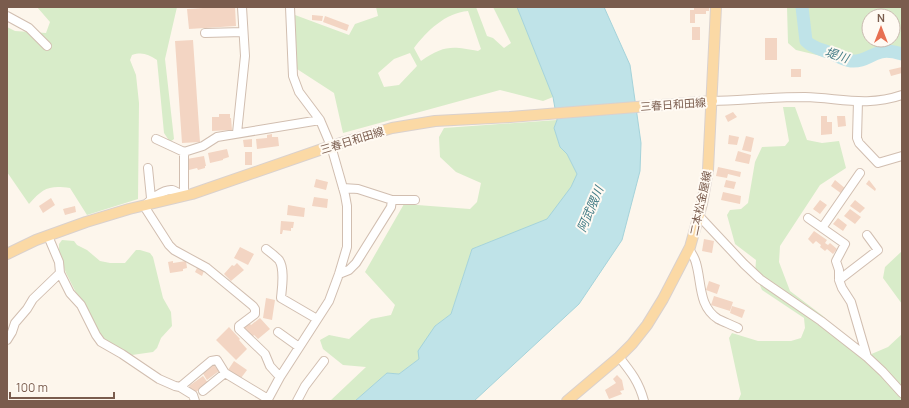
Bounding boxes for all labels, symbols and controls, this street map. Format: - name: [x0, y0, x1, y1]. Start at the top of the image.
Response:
- north arrow: [861, 8, 901, 48]
- text: N: [877, 10, 885, 25]
- water label: 堤川: [823, 43, 853, 67]
- street label: 三春日和田線: [640, 94, 706, 114]
- street label: 三春日和田線: [318, 123, 386, 157]
- street label: 二本松金屋線: [686, 169, 714, 237]
- water label: 阿武隈川: [573, 182, 608, 234]
- scale bar: [10, 374, 114, 400]
- text: 100 m: [16, 379, 48, 396]

